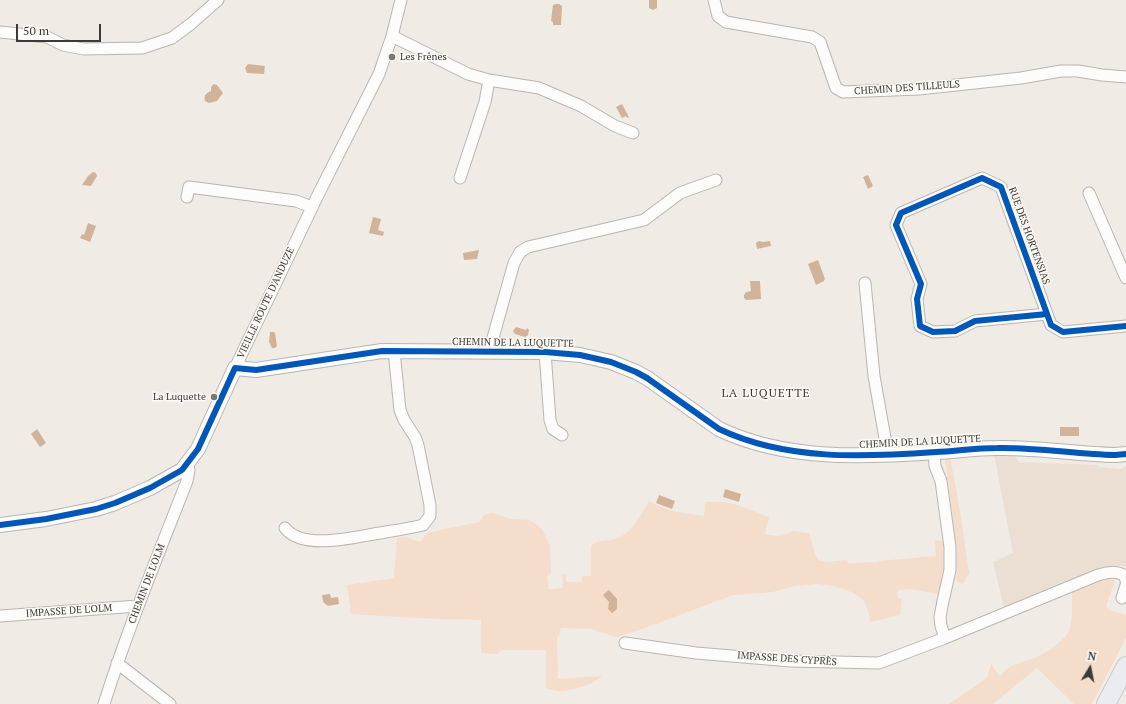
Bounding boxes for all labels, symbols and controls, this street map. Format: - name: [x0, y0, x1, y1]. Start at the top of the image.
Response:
- scale bar: [18, 16, 103, 42]
- text: 50 m: [23, 23, 49, 38]
- place label: Les Frênes: [400, 51, 447, 63]
- marker: Les Frênes: [387, 52, 397, 62]
- street label: CHEMIN DES TILLEULS: [854, 78, 960, 98]
- street label: RUE DES HORTENSIAS: [1006, 186, 1052, 286]
- street label: VIEILLE ROUTE D'ANDUZE: [235, 246, 297, 360]
- street label: CHEMIN DE LA LUQUETTE: [452, 336, 574, 350]
- district label: LA LUQUETTE: [721, 387, 811, 401]
- place label: La Luquette: [153, 391, 206, 403]
- marker: La Luquette: [209, 392, 219, 402]
- street label: CHEMIN DE LA LUQUETTE: [859, 433, 981, 451]
- street label: CHEMIN DE L'OLM: [126, 542, 168, 626]
- street label: IMPASSE DE L'OLM: [25, 602, 113, 620]
- north arrow: [1070, 648, 1110, 688]
- text: N: [1087, 649, 1097, 664]
- street label: IMPASSE DES CYPRÈS: [737, 650, 837, 668]

